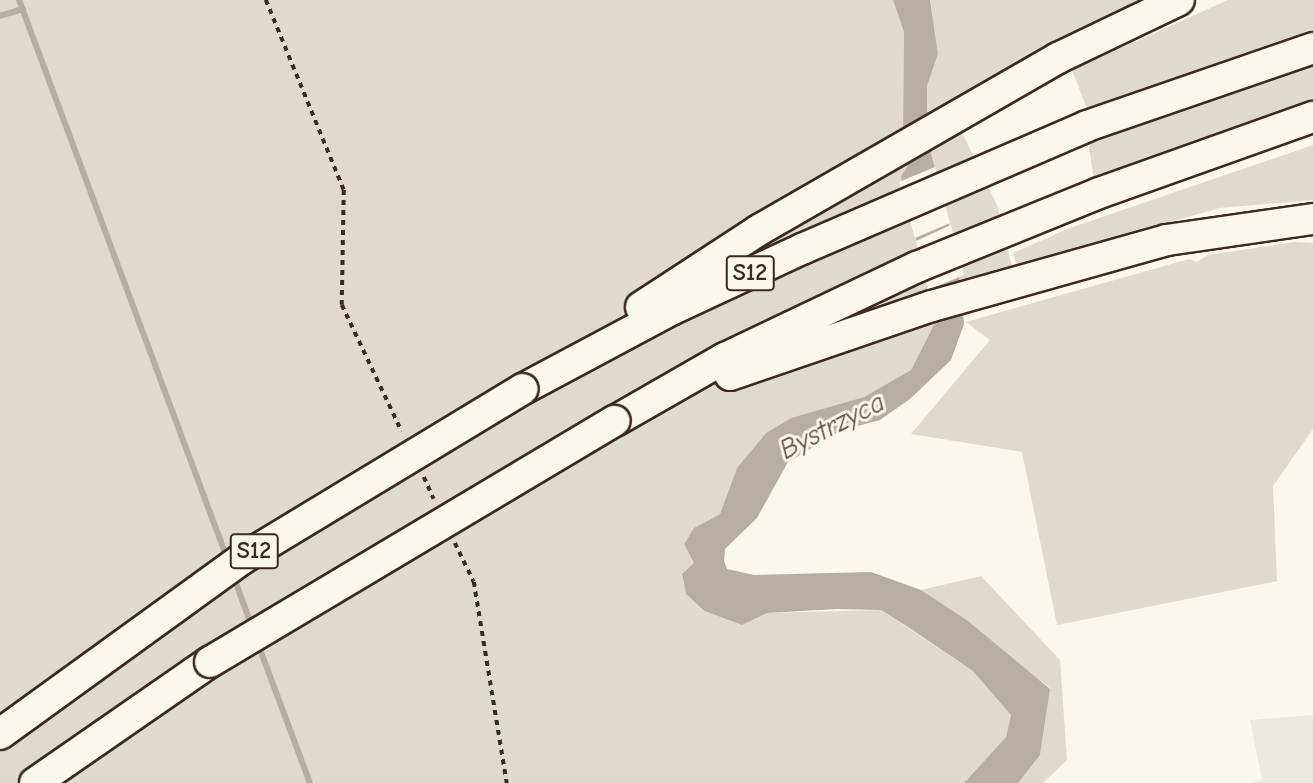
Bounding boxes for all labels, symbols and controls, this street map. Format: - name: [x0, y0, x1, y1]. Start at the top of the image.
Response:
- road number: S12: [726, 252, 774, 294]
- water label: Bystrzyca: [774, 385, 890, 467]
- road number: S12: [230, 530, 278, 572]

